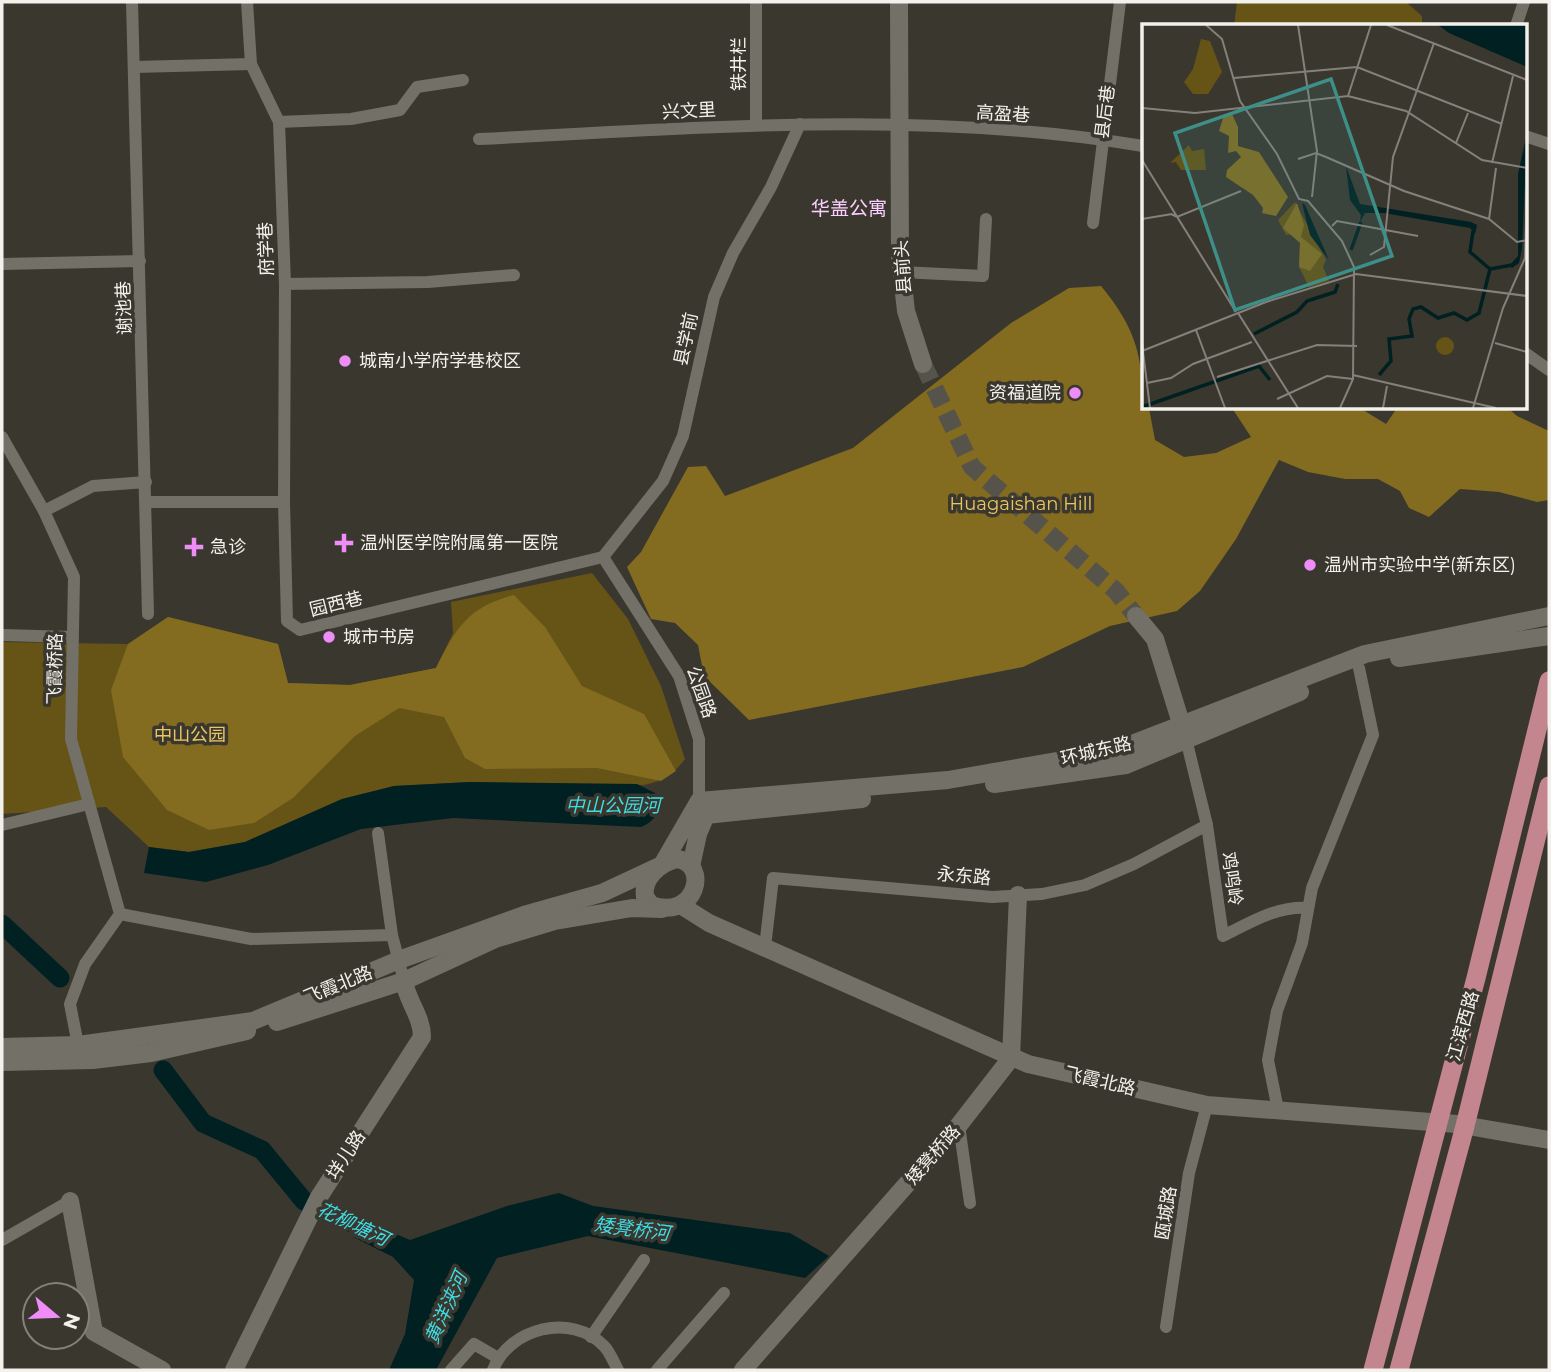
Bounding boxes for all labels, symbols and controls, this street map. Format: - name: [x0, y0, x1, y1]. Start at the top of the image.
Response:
- inset map: [1142, 24, 1526, 410]
- street label: 铁井栏: [728, 37, 750, 91]
- street label: 县后巷: [1091, 84, 1119, 140]
- street label: 兴文里: [661, 99, 717, 123]
- street label: 高盈巷: [975, 102, 1031, 126]
- district label: 华盖公寓: [811, 197, 887, 220]
- street label: 府学巷: [254, 222, 278, 276]
- street label: 县前头: [890, 239, 916, 295]
- street label: 谢池巷: [112, 281, 136, 335]
- street label: 县学前: [670, 310, 702, 368]
- place label: 城南小学府学巷校区: [359, 350, 521, 372]
- marker: 城南小学府学巷校区: [337, 353, 353, 369]
- place label: 资福道院: [989, 382, 1061, 404]
- marker: 资福道院: [1067, 385, 1083, 401]
- park label: Huagaishan Hill: [950, 493, 1092, 515]
- place label: 温州医学院附属第一医院: [360, 532, 558, 554]
- marker: 温州医学院附属第一医院: [334, 533, 354, 553]
- place label: 急诊: [210, 536, 246, 558]
- marker: 急诊: [184, 537, 204, 557]
- place label: 温州市实验中学(新东区): [1324, 554, 1516, 576]
- marker: 温州市实验中学(新东区): [1302, 557, 1318, 573]
- street label: 园西巷: [307, 587, 365, 621]
- place label: 城市书房: [343, 626, 415, 648]
- marker: 城市书房: [321, 629, 337, 645]
- street label: 飞霞桥路: [43, 633, 67, 705]
- street label: 公园路: [681, 663, 721, 721]
- park label: 中山公园: [154, 724, 226, 746]
- street label: 环城东路: [1058, 732, 1134, 770]
- water label: 中山公园河: [565, 794, 664, 817]
- street label: 鸡鸣岭: [1217, 851, 1247, 907]
- street label: 永东路: [936, 863, 992, 889]
- street label: 飞霞北路: [301, 961, 375, 1009]
- street label: 江滨西路: [1443, 988, 1483, 1064]
- street label: 飞霞北路: [1062, 1062, 1138, 1100]
- street label: 矮凳桥路: [901, 1121, 965, 1189]
- street label: 垟儿路: [322, 1126, 370, 1184]
- street label: 瓯城路: [1151, 1185, 1181, 1241]
- water label: 花柳塘河: [314, 1198, 396, 1252]
- water label: 矮凳桥河: [593, 1213, 675, 1246]
- water label: 黄洋浃河: [420, 1265, 474, 1347]
- north arrow: [21, 1281, 91, 1351]
- text: N: [58, 1310, 85, 1332]

